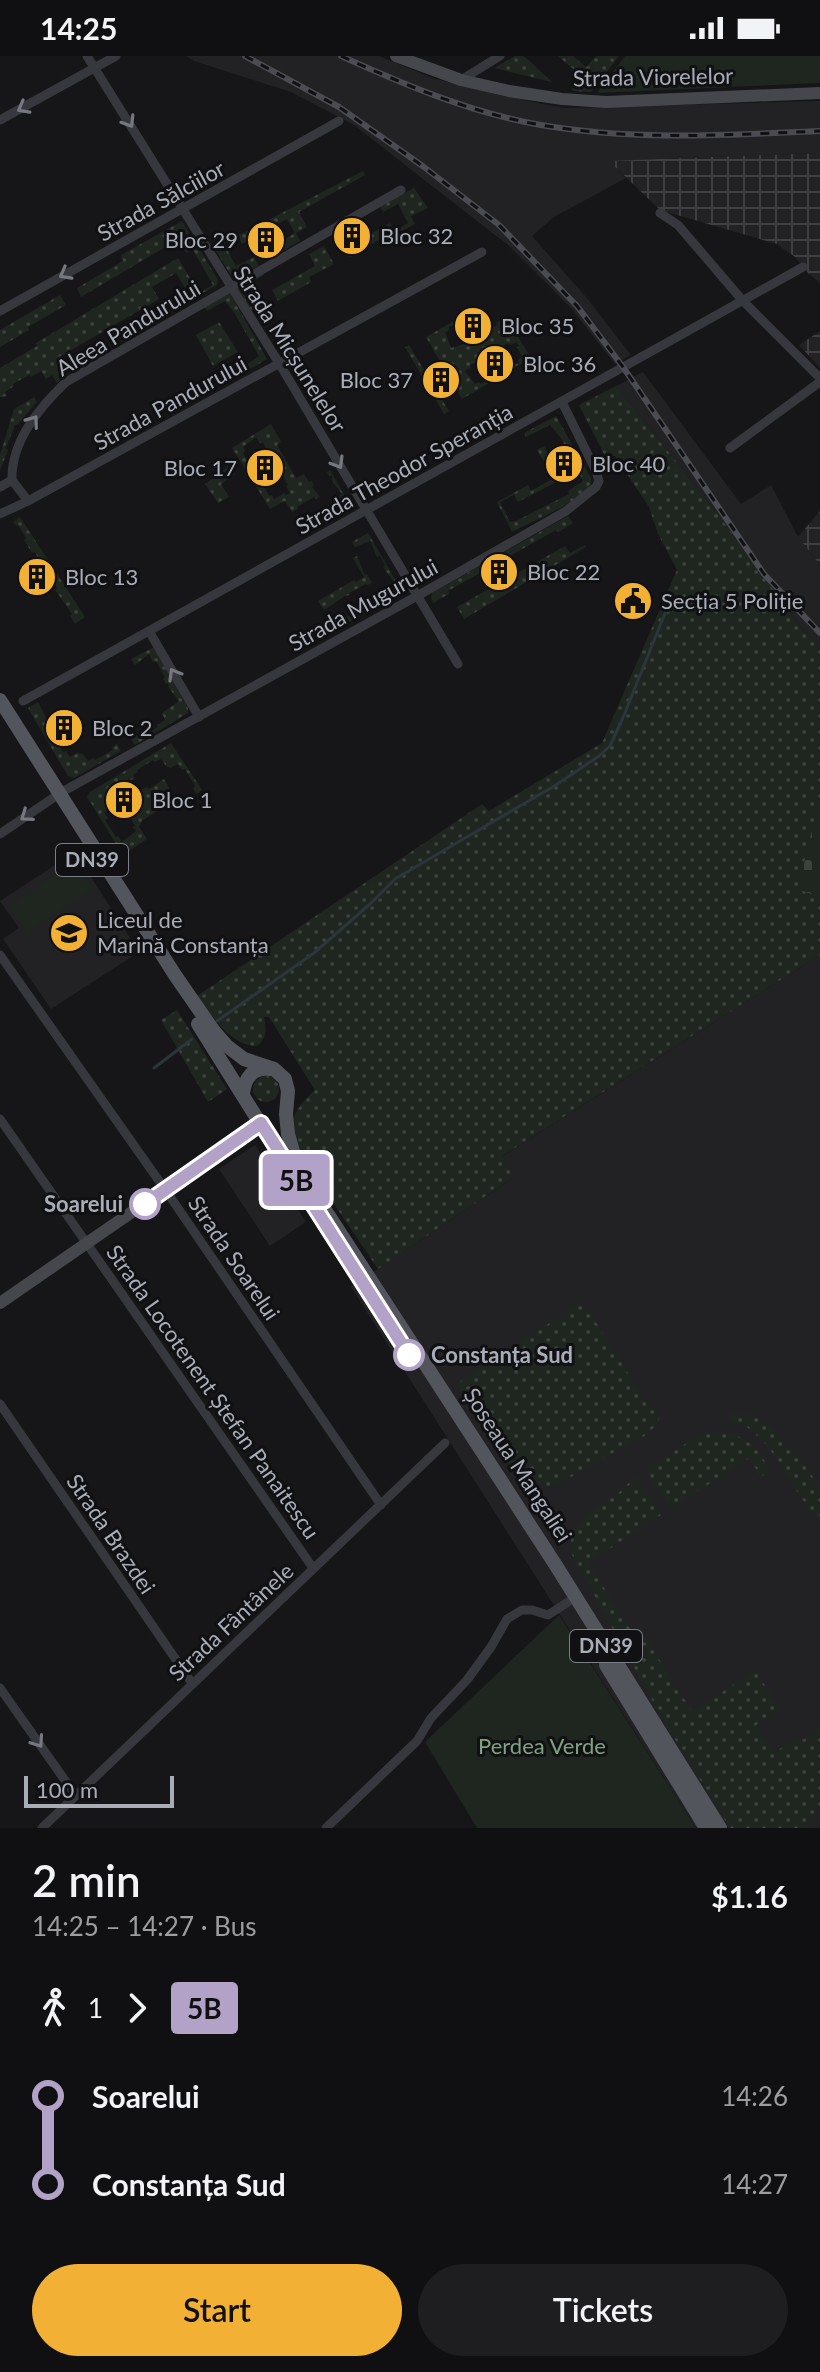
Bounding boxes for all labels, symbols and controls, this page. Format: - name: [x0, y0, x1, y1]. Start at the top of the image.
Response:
- text: 14:25: [40, 10, 117, 46]
- street label: Strada Viorelelor: [573, 62, 733, 91]
- one-way arrow: [17, 98, 31, 113]
- one-way arrow: [119, 113, 134, 128]
- street label: Strada Sălciilor: [92, 154, 229, 247]
- building icon: Bloc 32: [331, 215, 373, 257]
- building icon: Bloc 29: [245, 219, 287, 261]
- place label: Bloc 32: [380, 222, 453, 249]
- place label: Bloc 29: [165, 226, 238, 253]
- street label: Strada Micșunelelor: [228, 261, 353, 437]
- one-way arrow: [60, 264, 74, 280]
- street label: Aleea Pandurului: [51, 274, 205, 381]
- building icon: Bloc 35: [452, 305, 494, 347]
- place label: Bloc 35: [501, 312, 574, 339]
- building icon: Bloc 36: [474, 343, 516, 385]
- street label: Strada Pandurului: [89, 349, 251, 456]
- place label: Bloc 36: [523, 350, 596, 377]
- building icon: Bloc 37: [420, 359, 462, 401]
- place label: Bloc 37: [340, 366, 413, 393]
- street label: Strada Theodor Speranția: [290, 398, 517, 540]
- one-way arrow: [24, 415, 38, 430]
- building icon: Bloc 40: [543, 443, 585, 485]
- building icon: Bloc 17: [244, 447, 286, 489]
- place label: Bloc 40: [592, 450, 666, 477]
- place label: Bloc 17: [164, 454, 237, 481]
- one-way arrow: [329, 454, 344, 469]
- building icon: Bloc 22: [478, 551, 520, 593]
- street label: Strada Mugurului: [284, 552, 442, 657]
- building icon: Bloc 13: [16, 556, 58, 598]
- place label: Bloc 22: [527, 558, 600, 585]
- place label: Bloc 13: [65, 563, 138, 590]
- public building icon: Secția 5 Poliție: [612, 580, 654, 622]
- place label: Secția 5 Poliție: [661, 587, 803, 614]
- one-way arrow: [168, 668, 184, 683]
- building icon: Bloc 2: [43, 707, 85, 749]
- place label: Bloc 2: [92, 714, 153, 741]
- building icon: Bloc 1: [103, 779, 145, 821]
- place label: Bloc 1: [152, 786, 213, 813]
- one-way arrow: [21, 806, 35, 821]
- road number: DN39: [56, 844, 128, 876]
- place label: Liceul de Marină Constanța: [97, 906, 269, 958]
- school or university icon: Liceul de Marină Constanța: [48, 912, 90, 954]
- line badge: 5B: [260, 1154, 332, 1206]
- text: 5B: [279, 1163, 313, 1197]
- marker: Soarelui: [130, 1189, 160, 1219]
- place label: Soarelui: [44, 1190, 123, 1217]
- street label: Strada Soarelui: [183, 1190, 286, 1325]
- street label: Strada Locotenent Ștefan Panaitescu: [101, 1239, 326, 1544]
- marker: Constanța Sud: [394, 1340, 424, 1370]
- place label: Constanța Sud: [431, 1341, 573, 1368]
- street label: Șoseaua Mangaliei: [459, 1383, 578, 1547]
- street label: Strada Brazdei: [61, 1469, 161, 1599]
- street label: Strada Fântânele: [163, 1557, 299, 1686]
- road number: DN39: [570, 1630, 642, 1662]
- park label: Perdea Verde: [478, 1732, 606, 1759]
- one-way arrow: [28, 1733, 43, 1747]
- scale bar: [24, 1772, 174, 1808]
- text: 100 m: [36, 1776, 98, 1803]
- text: 2 min: [32, 1854, 141, 1906]
- text: $1.16: [711, 1878, 788, 1914]
- text: 14:25 – 14:27 · Bus: [32, 1910, 256, 1942]
- icon: walk: [32, 1986, 76, 2030]
- icon: forward: [115, 1986, 159, 2030]
- text: 5B: [187, 1991, 222, 2025]
- text: 1: [88, 1992, 103, 2024]
- text: Soarelui: [92, 2078, 200, 2114]
- text: 14:26: [721, 2080, 788, 2112]
- text: Constanța Sud: [92, 2166, 286, 2202]
- text: 14:27: [721, 2168, 788, 2200]
- button: Start: [32, 2264, 402, 2356]
- button: Tickets: [418, 2264, 788, 2356]

